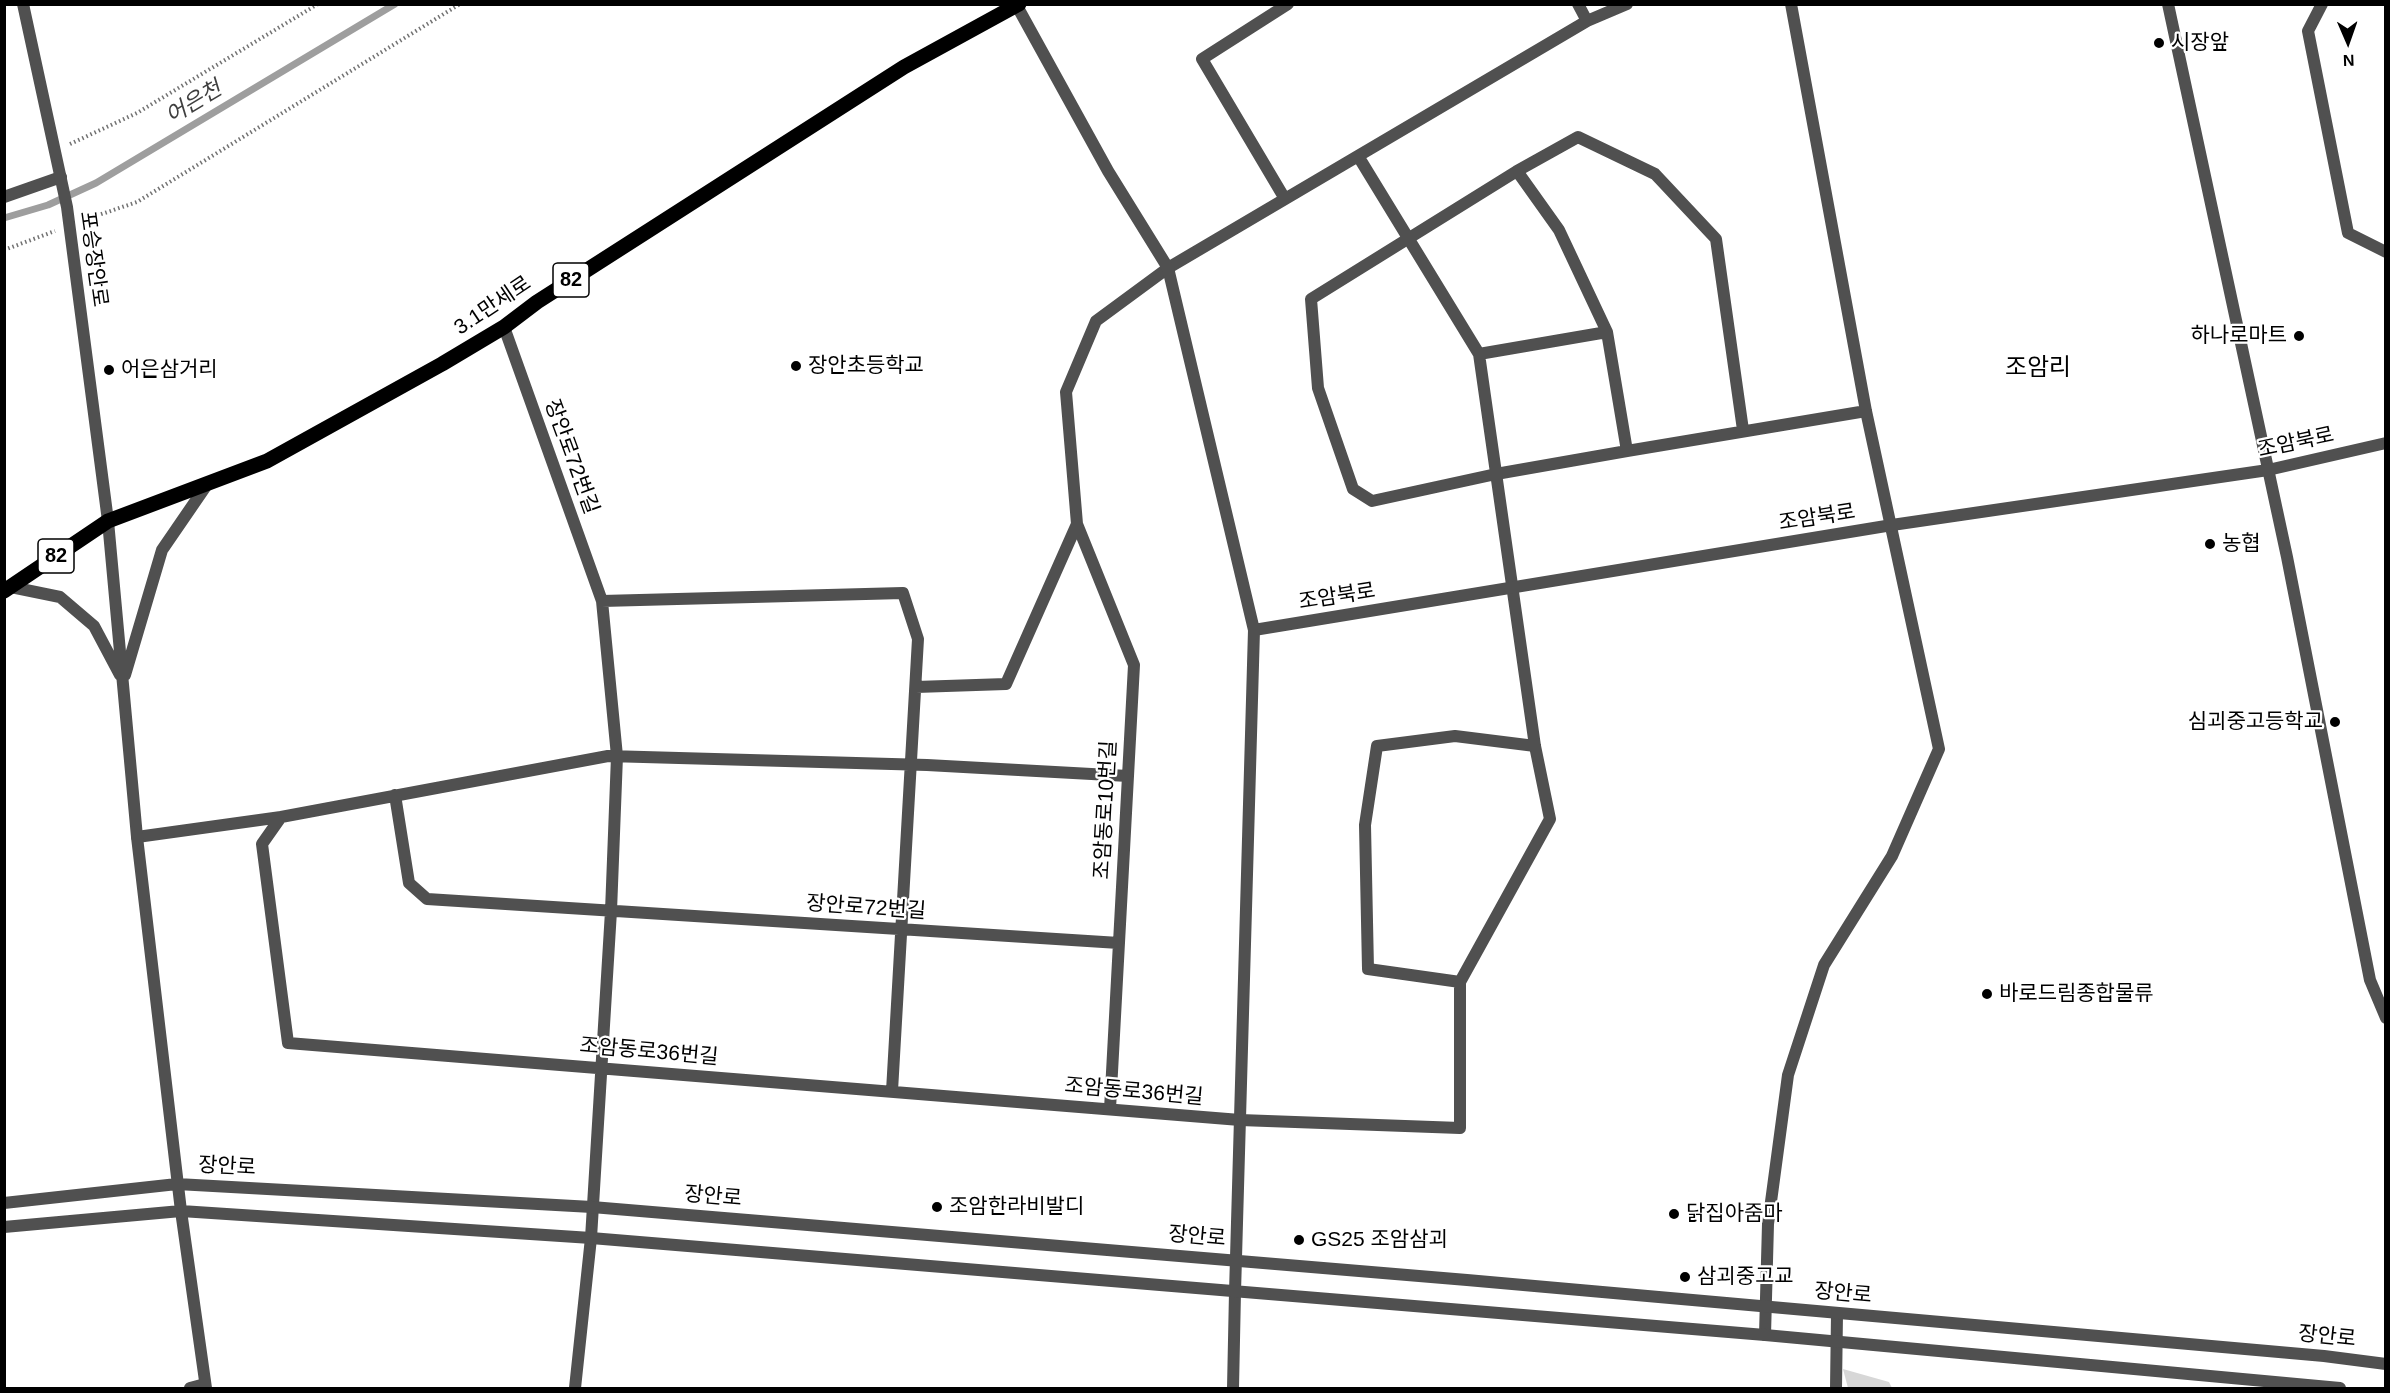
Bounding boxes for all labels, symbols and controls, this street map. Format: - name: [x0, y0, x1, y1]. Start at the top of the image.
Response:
- north arrow: [2318, 12, 2378, 72]
- place label: 시장앞: [2171, 30, 2229, 56]
- marker: 시장앞: [2152, 36, 2166, 50]
- text: N: [2343, 52, 2355, 69]
- water label: 어은천: [161, 76, 227, 130]
- street label: 포승장안로: [74, 209, 112, 309]
- road number: 82: [553, 263, 589, 297]
- street label: 3.1만세로: [450, 271, 536, 341]
- place label: 하나로마트: [2190, 323, 2287, 349]
- marker: 하나로마트: [2292, 329, 2306, 343]
- place label: 장안초등학교: [808, 353, 924, 379]
- district label: 조암리: [2005, 354, 2071, 382]
- place label: 어은삼거리: [121, 357, 218, 383]
- marker: 장안초등학교: [789, 359, 803, 373]
- marker: 어은삼거리: [102, 363, 116, 377]
- street label: 장안로72번길: [539, 396, 603, 518]
- street label: 조암북로: [2256, 423, 2336, 463]
- street label: 조암북로: [1777, 500, 1857, 536]
- place label: 농협: [2222, 531, 2261, 557]
- marker: 농협: [2203, 537, 2217, 551]
- road number: 82: [38, 539, 74, 573]
- street label: 조암북로: [1297, 579, 1377, 615]
- place label: 심괴중고등학교: [2188, 709, 2323, 735]
- marker: 심괴중고등학교: [2328, 715, 2342, 729]
- street label: 조암동로10번길: [1090, 740, 1122, 880]
- street label: 장안로72번길: [805, 891, 927, 925]
- place label: 바로드림종합물류: [1999, 981, 2154, 1007]
- marker: 바로드림종합물류: [1980, 987, 1994, 1001]
- street label: 조암동로36번길: [579, 1033, 719, 1071]
- street label: 조암동로36번길: [1064, 1073, 1204, 1111]
- street label: 장안로: [197, 1153, 257, 1181]
- street label: 장안로: [683, 1182, 743, 1212]
- place label: 조암한라비발디: [949, 1194, 1084, 1220]
- marker: 조암한라비발디: [930, 1200, 944, 1214]
- place label: 닭집아줌마: [1686, 1201, 1783, 1227]
- marker: 닭집아줌마: [1667, 1207, 1681, 1221]
- street label: 장안로: [1167, 1222, 1227, 1252]
- place label: GS25 조암삼괴: [1311, 1227, 1448, 1253]
- marker: GS25 조암삼괴: [1292, 1233, 1306, 1247]
- place label: 삼괴중고교: [1697, 1264, 1794, 1290]
- marker: 삼괴중고교: [1678, 1270, 1692, 1284]
- street label: 장안로: [1813, 1279, 1873, 1309]
- street label: 장안로: [2297, 1321, 2357, 1353]

